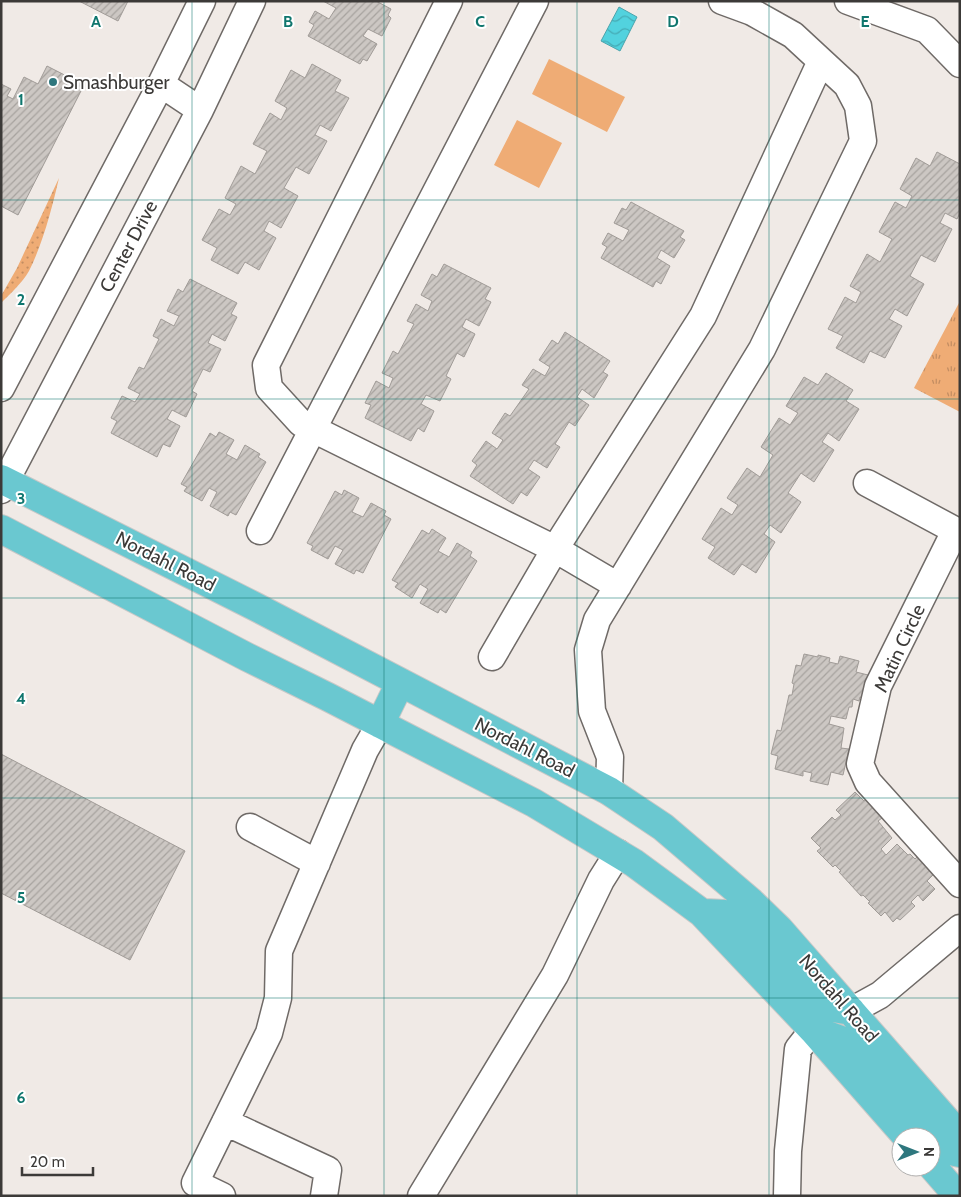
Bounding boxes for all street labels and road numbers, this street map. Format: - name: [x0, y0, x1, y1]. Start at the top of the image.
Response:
- street label: Center Drive: [95, 196, 162, 296]
- street label: Nordahl Road: [112, 526, 220, 596]
- street label: Matin Circle: [869, 600, 930, 696]
- street label: Nordahl Road: [471, 712, 579, 782]
- street label: Nordahl Road: [794, 950, 883, 1047]

